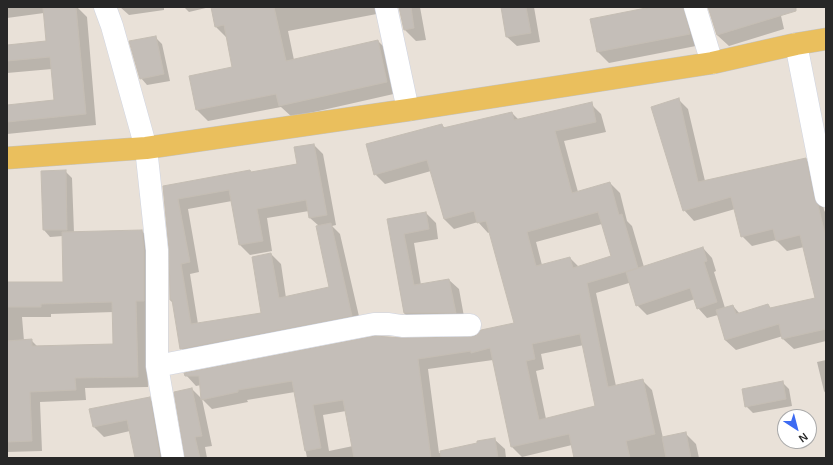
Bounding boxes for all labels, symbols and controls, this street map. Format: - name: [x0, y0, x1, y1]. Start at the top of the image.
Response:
- north arrow: [777, 409, 817, 449]
- text: N: [797, 431, 810, 445]

